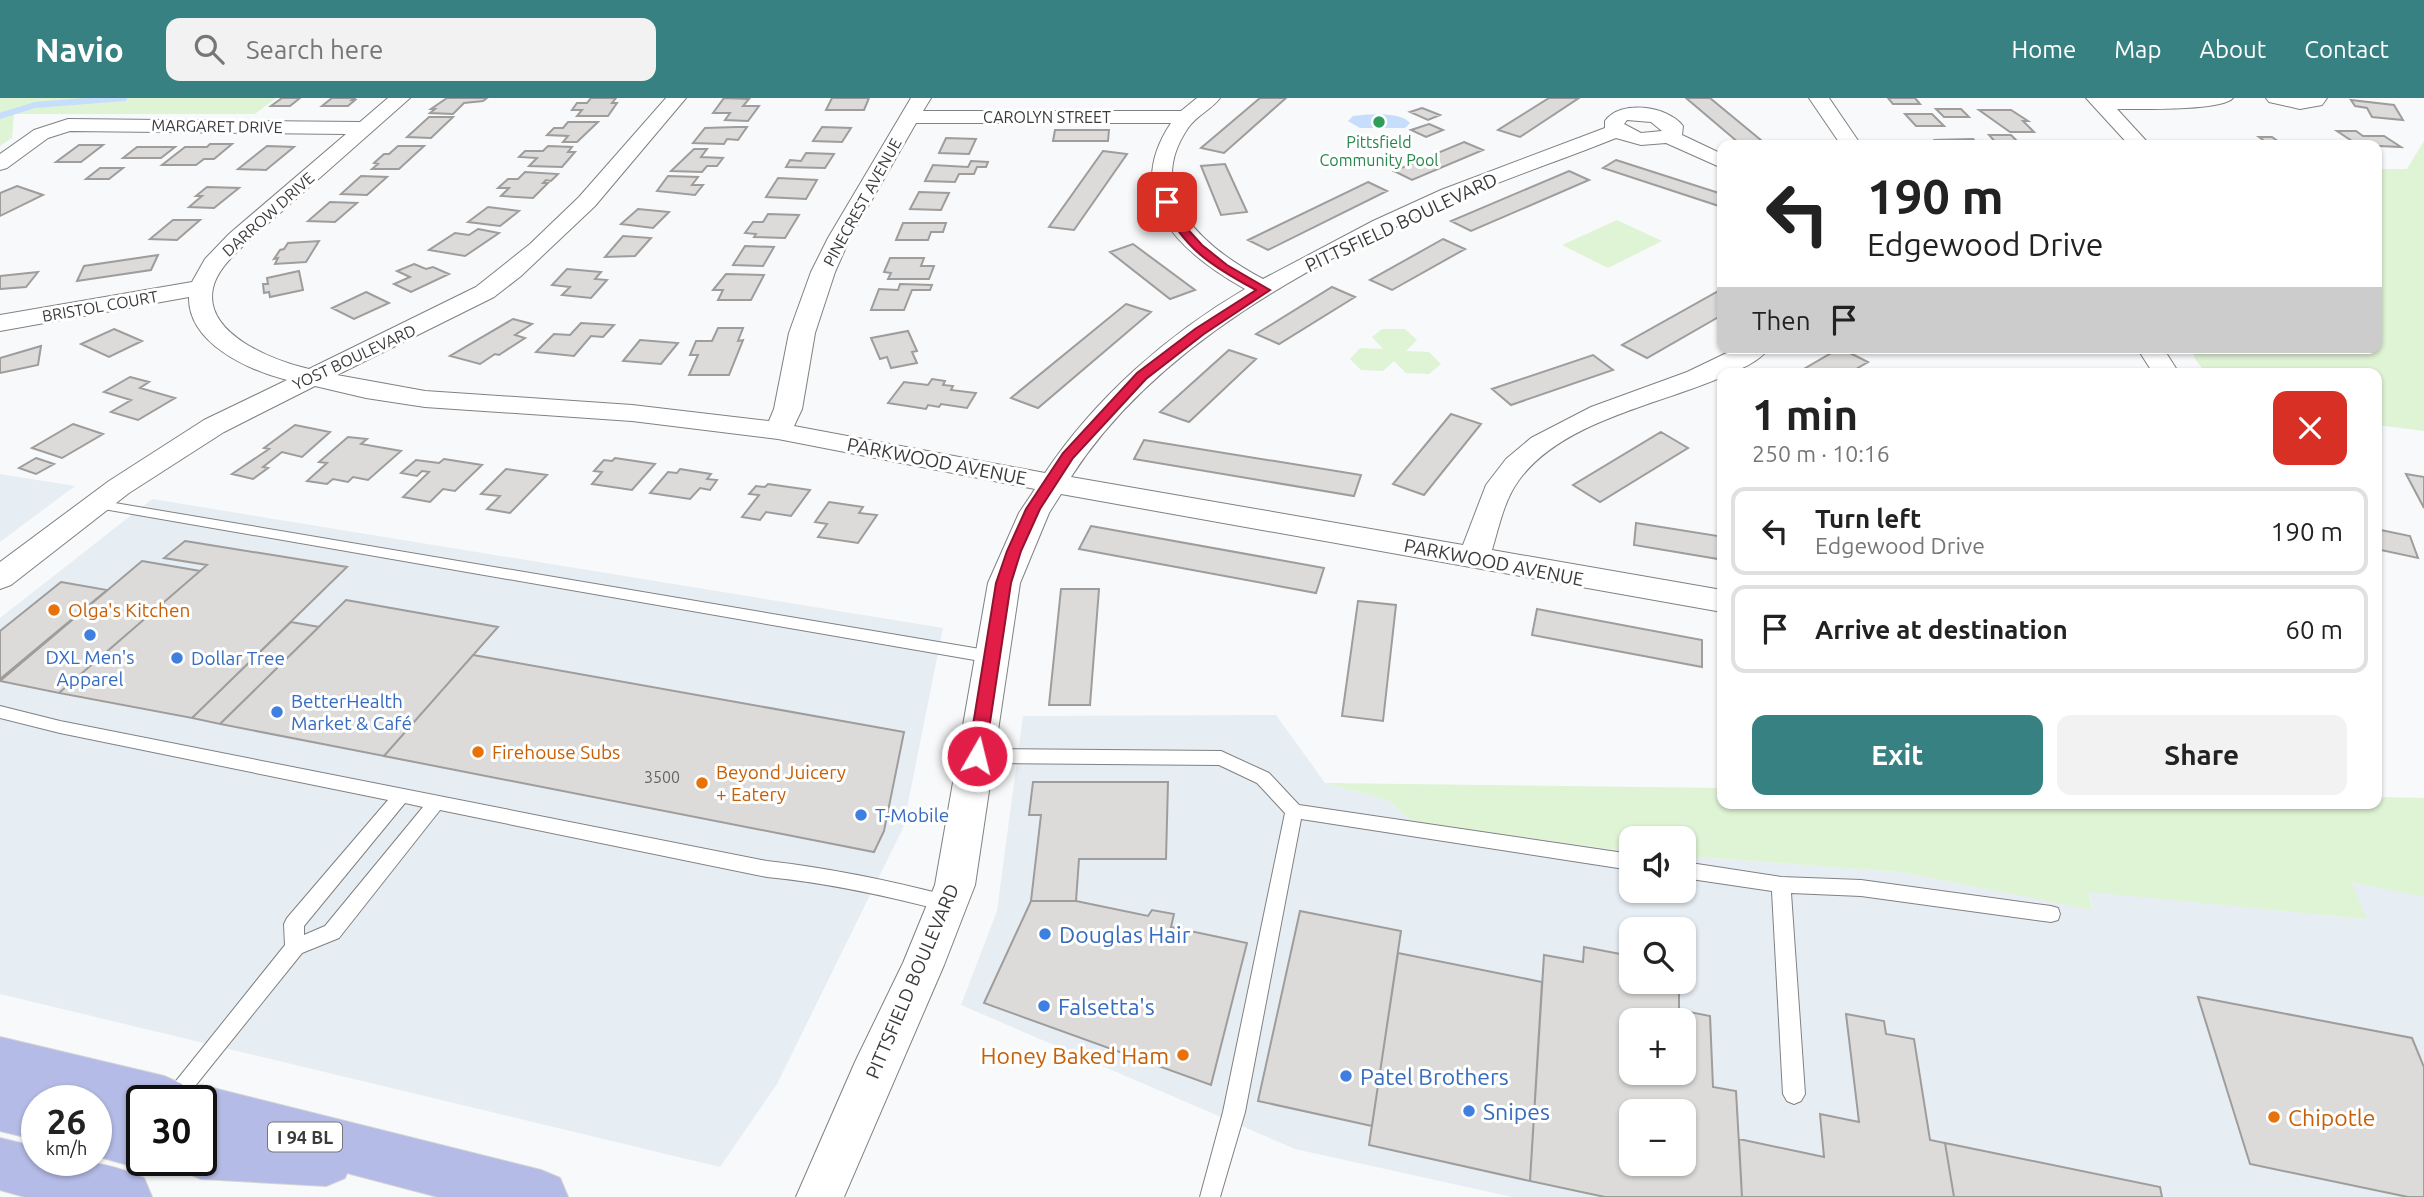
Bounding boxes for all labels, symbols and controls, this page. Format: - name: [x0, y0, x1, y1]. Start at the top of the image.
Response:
- search box: [166, 18, 656, 81]
- icon: search: [190, 30, 228, 68]
- text: Navio: [35, 31, 124, 68]
- text: Search here: [246, 35, 383, 64]
- text: Home: [2011, 36, 2076, 63]
- text: Map: [2114, 36, 2161, 63]
- text: About: [2199, 36, 2266, 63]
- text: Contact: [2304, 36, 2389, 63]
- street label: CAROLYN STREET: [983, 108, 1111, 126]
- marker: Pittsfield Community Pool: [1371, 114, 1387, 130]
- street label: MARGARET DRIVE: [151, 116, 283, 136]
- place label: Pittsfield Community Pool: [1320, 133, 1438, 169]
- street label: PINECREST AVENUE: [819, 135, 905, 269]
- street label: DARROW DRIVE: [219, 168, 317, 260]
- street label: PITTSFIELD BOULEVARD: [1301, 168, 1501, 276]
- icon: left: [1752, 168, 1843, 259]
- text: 190 m: [1867, 168, 2004, 223]
- pin: [1137, 172, 1197, 232]
- icon: arrive: [1148, 183, 1186, 221]
- text: Edgewood Drive: [1867, 226, 2103, 262]
- street label: BRISTOL COURT: [41, 287, 159, 325]
- icon: arrive: [1825, 301, 1863, 339]
- text: Then: [1752, 306, 1811, 335]
- street label: YOST BOULEVARD: [290, 321, 418, 393]
- text: 1 min: [1752, 391, 1858, 438]
- button: close: [2273, 391, 2347, 465]
- street label: PARKWOOD AVENUE: [845, 433, 1029, 489]
- text: 250 m · 10:16: [1752, 441, 1890, 466]
- text: Turn left: [1815, 504, 1921, 533]
- icon: left: [1756, 512, 1794, 550]
- text: 190 m: [2271, 517, 2343, 546]
- text: Edgewood Drive: [1815, 533, 1985, 558]
- street label: PARKWOOD AVENUE: [1402, 534, 1586, 590]
- place label: Olga's Kitchen: [68, 599, 190, 621]
- marker: Olga's Kitchen: [46, 602, 62, 618]
- icon: arrive: [1756, 610, 1794, 648]
- text: Arrive at destination: [1815, 615, 2068, 644]
- text: 60 m: [2285, 615, 2343, 644]
- marker: DXL Men's Apparel: [82, 627, 98, 643]
- place label: DXL Men's Apparel: [45, 646, 135, 690]
- place label: Dollar Tree: [191, 647, 285, 669]
- marker: Dollar Tree: [169, 650, 185, 666]
- place label: BetterHealth Market & Café: [291, 690, 412, 734]
- marker: BetterHealth Market & Café: [269, 704, 285, 720]
- button: Exit: [1752, 715, 2043, 795]
- button: Share: [2057, 715, 2347, 795]
- position arrow: [940, 719, 1014, 793]
- place label: Firehouse Subs: [492, 741, 620, 763]
- marker: Firehouse Subs: [470, 744, 486, 760]
- place label: Beyond Juicery + Eatery: [716, 761, 846, 805]
- house number: 3500: [644, 768, 680, 786]
- marker: Beyond Juicery + Eatery: [694, 775, 710, 791]
- place label: T-Mobile: [875, 804, 949, 826]
- marker: T-Mobile: [853, 807, 869, 823]
- map controls: [1619, 826, 1696, 1176]
- button: sound: [1619, 826, 1696, 903]
- street label: PITTSFIELD BOULEVARD: [861, 880, 963, 1082]
- button: search: [1619, 917, 1696, 994]
- place label: Douglas Hair: [1059, 922, 1191, 947]
- marker: Douglas Hair: [1037, 926, 1053, 942]
- place label: Falsetta's: [1058, 994, 1155, 1019]
- marker: Falsetta's: [1036, 998, 1052, 1014]
- button: +: [1619, 1008, 1696, 1085]
- place label: Honey Baked Ham: [981, 1043, 1169, 1068]
- marker: Honey Baked Ham: [1175, 1047, 1191, 1063]
- place label: Patel Brothers: [1360, 1064, 1509, 1089]
- marker: Patel Brothers: [1338, 1068, 1354, 1084]
- speed limit sign: 30: [126, 1085, 217, 1176]
- place label: Snipes: [1483, 1099, 1550, 1124]
- button: −: [1619, 1099, 1696, 1176]
- text: 26: [47, 1101, 86, 1141]
- marker: Snipes: [1461, 1103, 1477, 1119]
- place label: Chipotle: [2288, 1105, 2376, 1130]
- marker: Chipotle: [2266, 1109, 2282, 1125]
- road number: I 94 BL: [268, 1122, 342, 1152]
- text: km/h: [46, 1138, 87, 1158]

